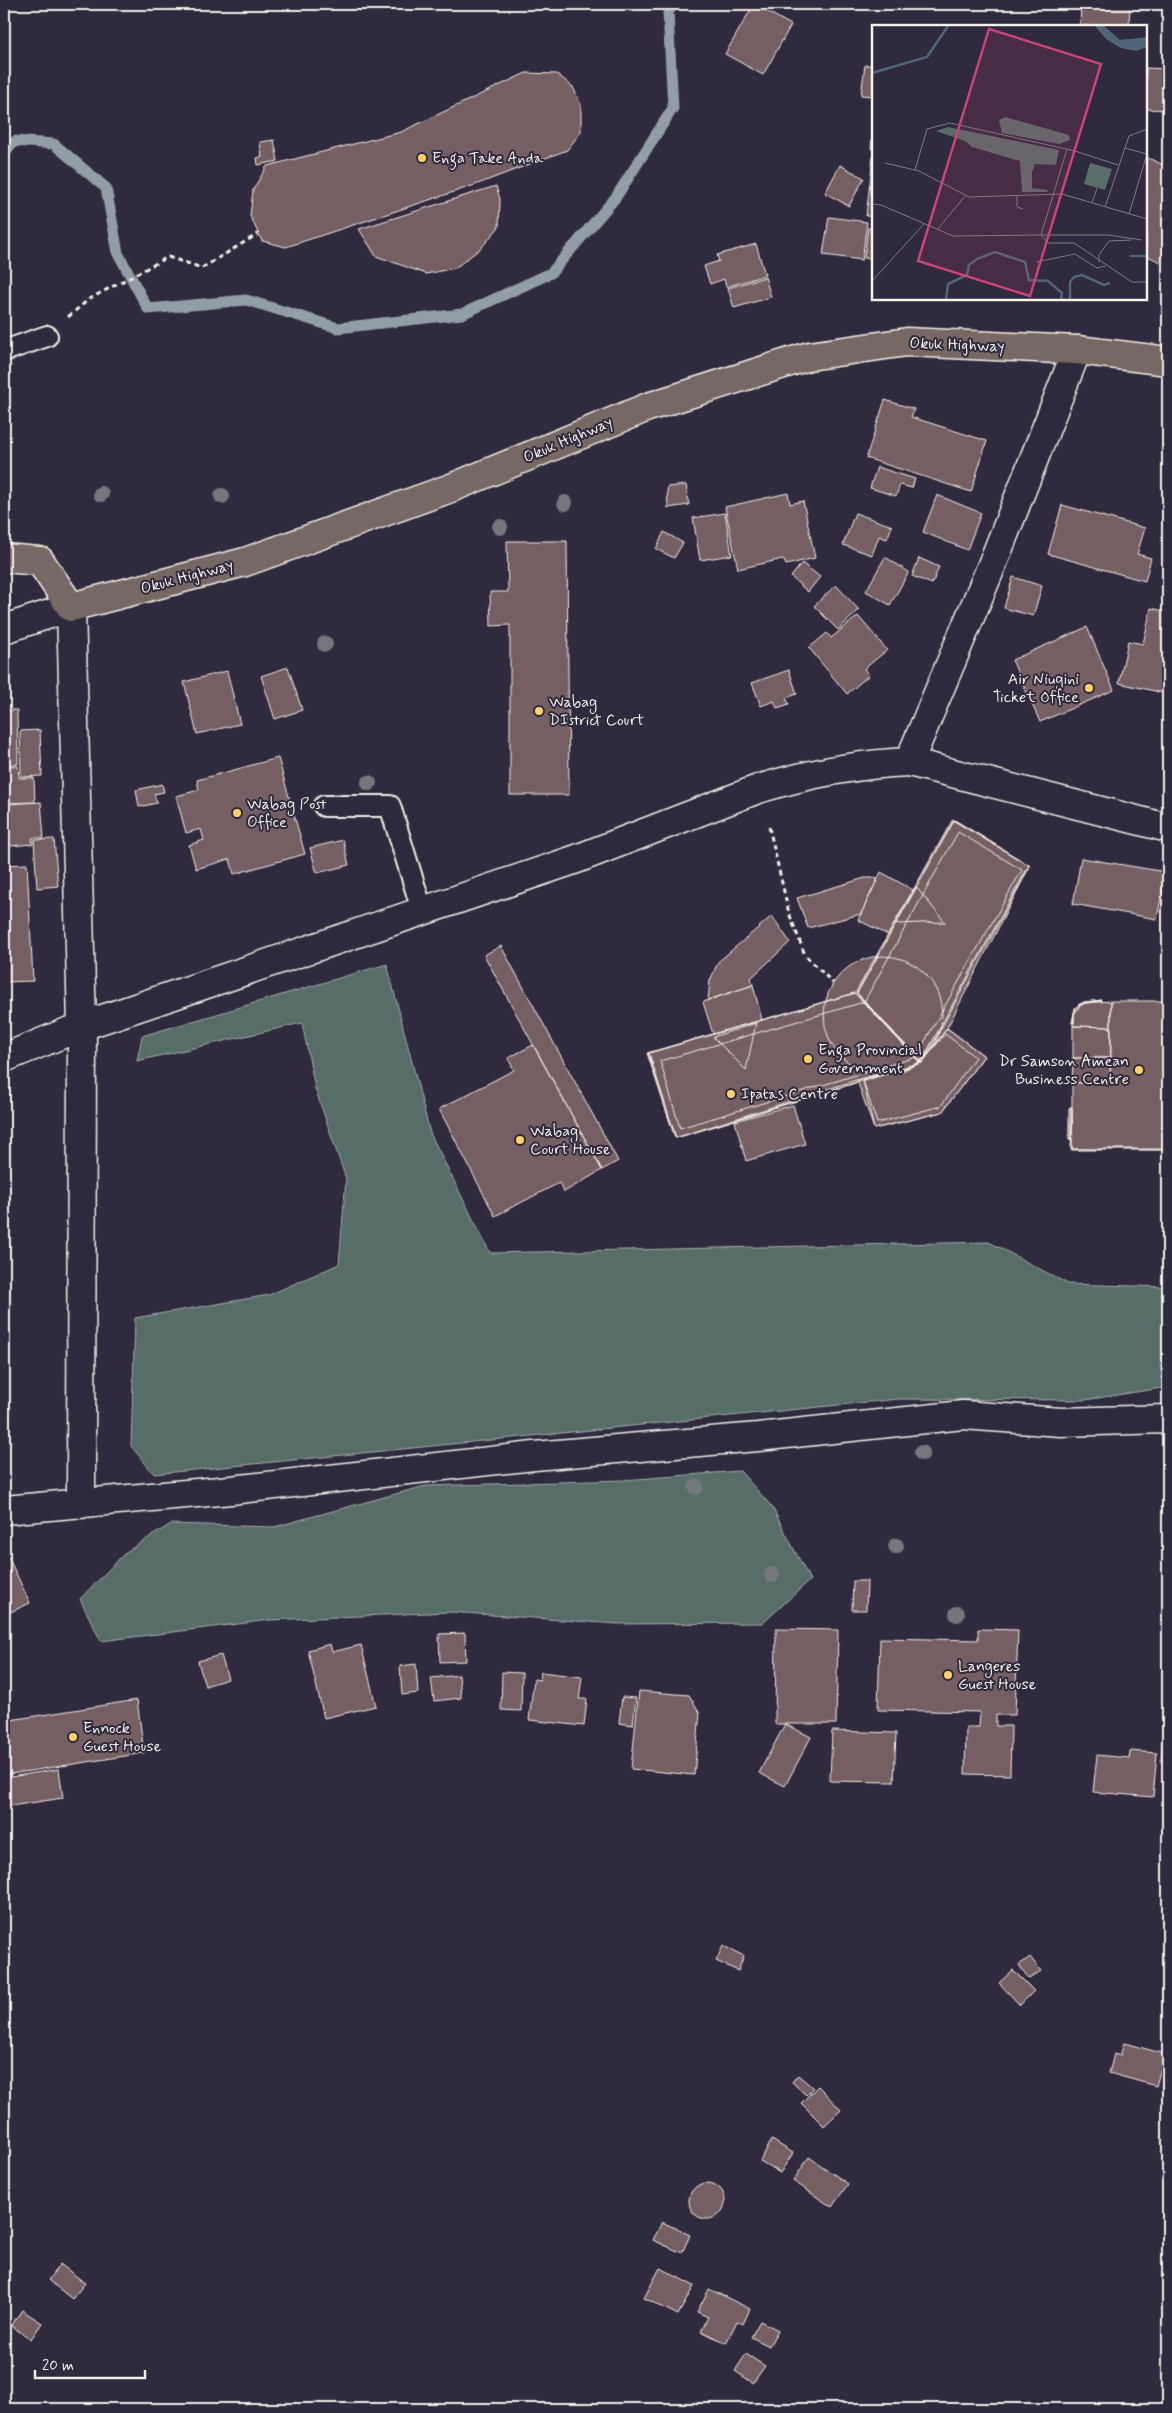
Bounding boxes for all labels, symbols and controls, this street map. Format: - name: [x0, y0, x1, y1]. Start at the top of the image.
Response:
- inset map: [872, 25, 1147, 300]
- place label: Enga Take Anda: [432, 148, 544, 170]
- marker: Enga Take Anda: [416, 152, 428, 164]
- street label: Okuk Highway: [909, 333, 1005, 357]
- street label: Okuk Highway: [520, 412, 616, 468]
- street label: Okuk Highway: [138, 555, 236, 599]
- place label: Air Niugini Ticket Office: [993, 669, 1079, 708]
- marker: Air Niugini Ticket Office: [1083, 682, 1095, 694]
- place label: Wabag DIstrict Court: [549, 692, 645, 731]
- marker: Wabag DIstrict Court: [533, 705, 545, 717]
- place label: Wabag Post Office: [247, 794, 326, 833]
- marker: Wabag Post Office: [231, 807, 243, 819]
- place label: Enga Provincial Government: [818, 1040, 922, 1079]
- place label: Dr Samson Amean Business Centre: [999, 1051, 1129, 1090]
- marker: Enga Provincial Government: [802, 1053, 814, 1065]
- marker: Dr Samson Amean Business Centre: [1133, 1064, 1145, 1076]
- place label: Ipatas Centre: [741, 1084, 838, 1105]
- marker: Ipatas Centre: [725, 1088, 737, 1100]
- place label: Wabag Court House: [530, 1121, 611, 1160]
- marker: Wabag Court House: [514, 1134, 526, 1146]
- place label: Langeres Guest House: [958, 1656, 1037, 1695]
- marker: Langeres Guest House: [942, 1669, 954, 1681]
- place label: Ennock Guest House: [83, 1718, 162, 1757]
- marker: Ennock Guest House: [67, 1731, 79, 1743]
- scale bar: [35, 2348, 145, 2380]
- text: 20 m: [42, 2356, 74, 2376]

